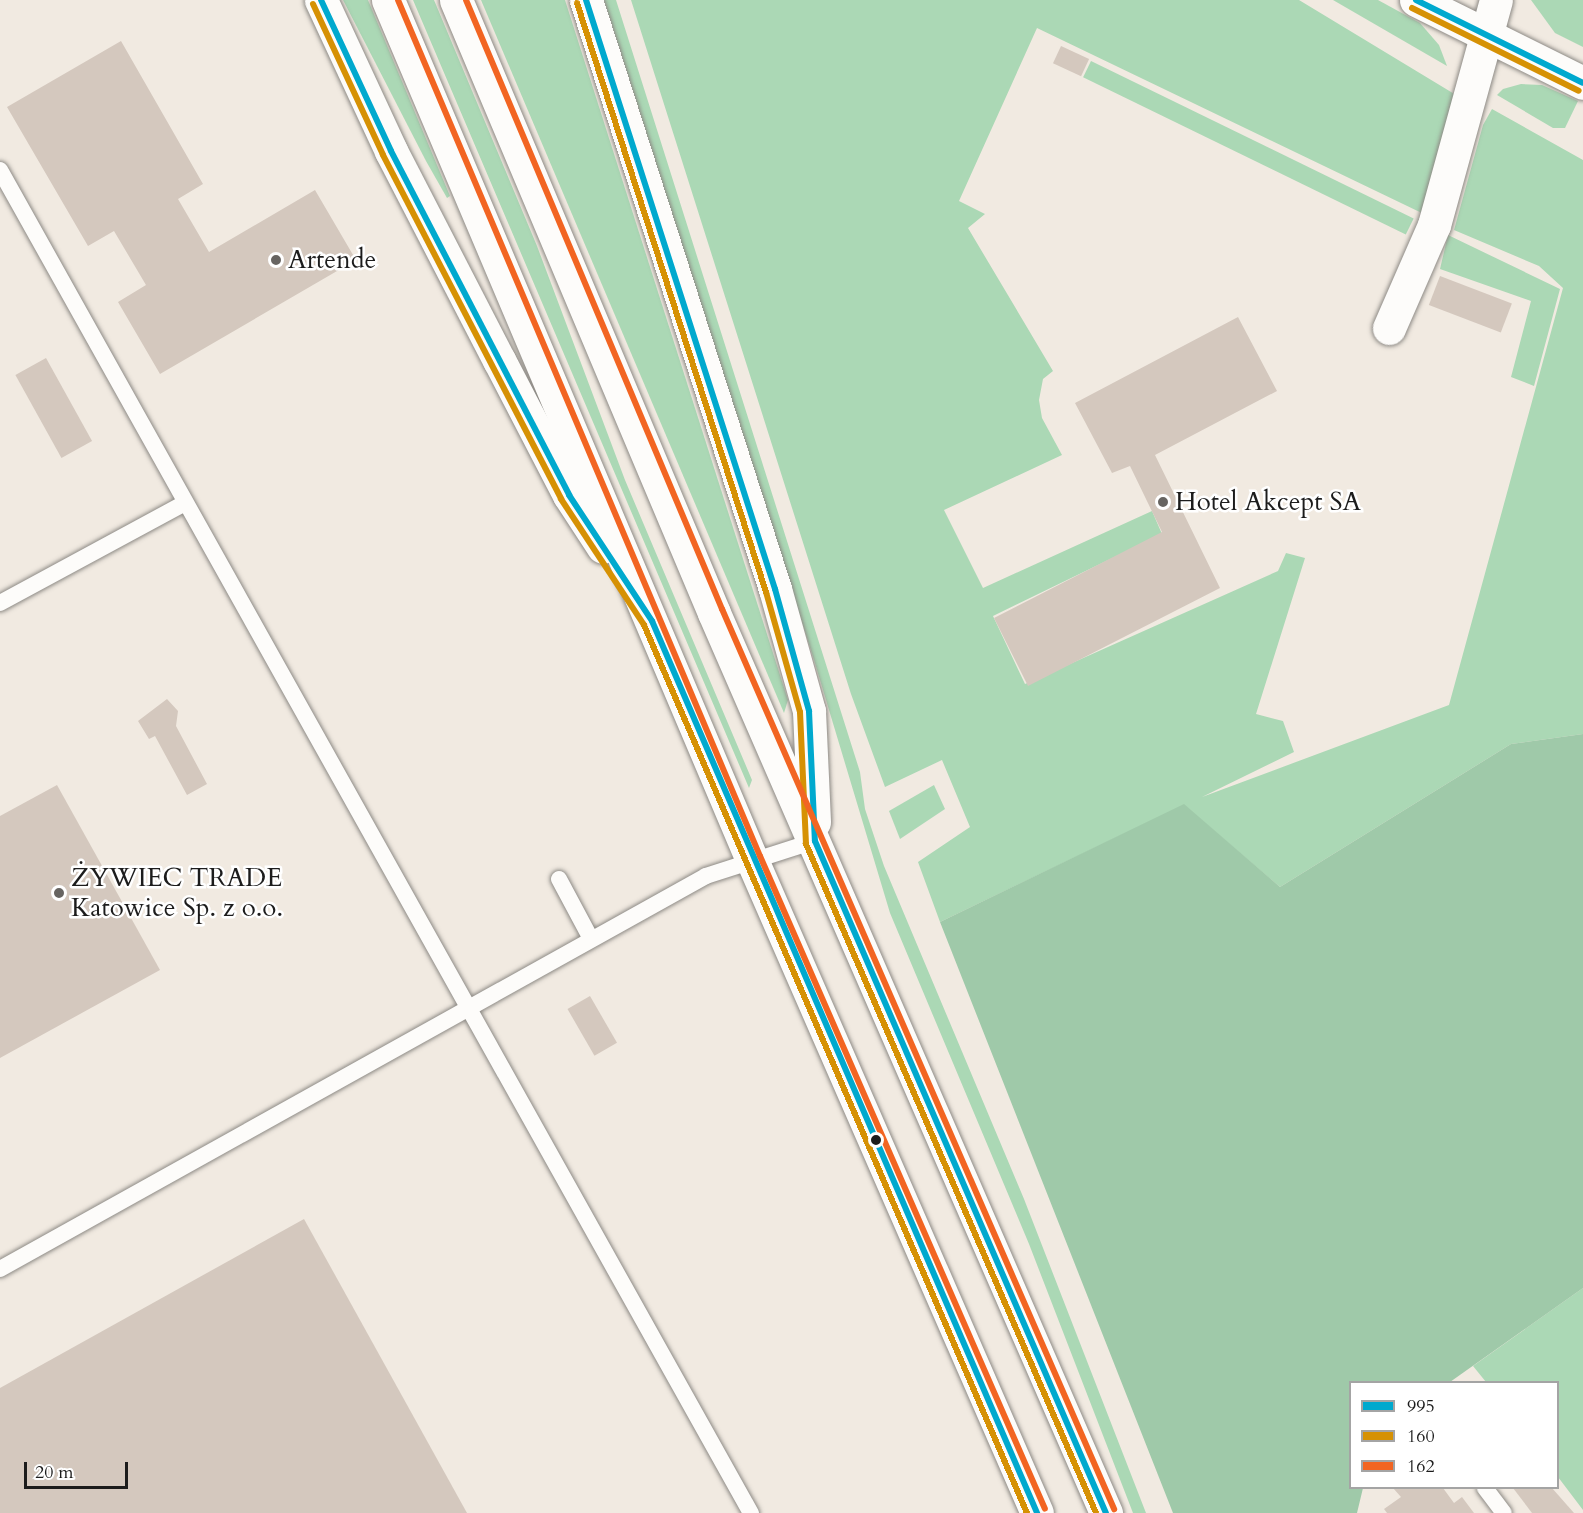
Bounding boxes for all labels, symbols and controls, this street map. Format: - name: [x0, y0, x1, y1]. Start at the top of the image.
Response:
- place label: Artende: [288, 244, 376, 276]
- marker: Artende: [269, 253, 283, 267]
- place label: Hotel Akcept SA: [1175, 486, 1361, 518]
- marker: Hotel Akcept SA: [1156, 495, 1170, 509]
- place label: ŻYWIEC TRADE Katowice Sp. z o.o.: [71, 862, 283, 924]
- marker: ŻYWIEC TRADE Katowice Sp. z o.o.: [52, 886, 66, 900]
- unlabelled marker: [870, 1134, 882, 1146]
- legend: [1349, 1381, 1559, 1489]
- text: 995: [1407, 1394, 1435, 1419]
- text: 160: [1407, 1424, 1435, 1449]
- scale bar: [27, 1450, 130, 1488]
- text: 162: [1407, 1454, 1435, 1479]
- text: 20 m: [35, 1460, 74, 1485]

